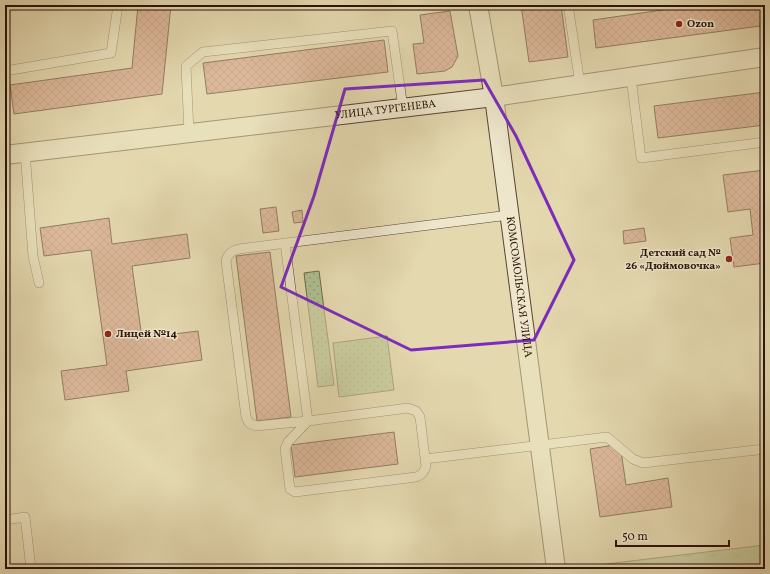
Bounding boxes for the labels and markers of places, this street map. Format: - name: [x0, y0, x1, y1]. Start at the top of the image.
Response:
- place label: Ozon: [687, 17, 714, 32]
- marker: Ozon: [674, 19, 684, 29]
- place label: Детский сад № 26 «Дюймовочка»: [625, 246, 721, 274]
- marker: Детский сад № 26 «Дюймовочка»: [724, 254, 734, 264]
- place label: Лицей №14: [116, 327, 178, 342]
- marker: Лицей №14: [103, 329, 113, 339]

